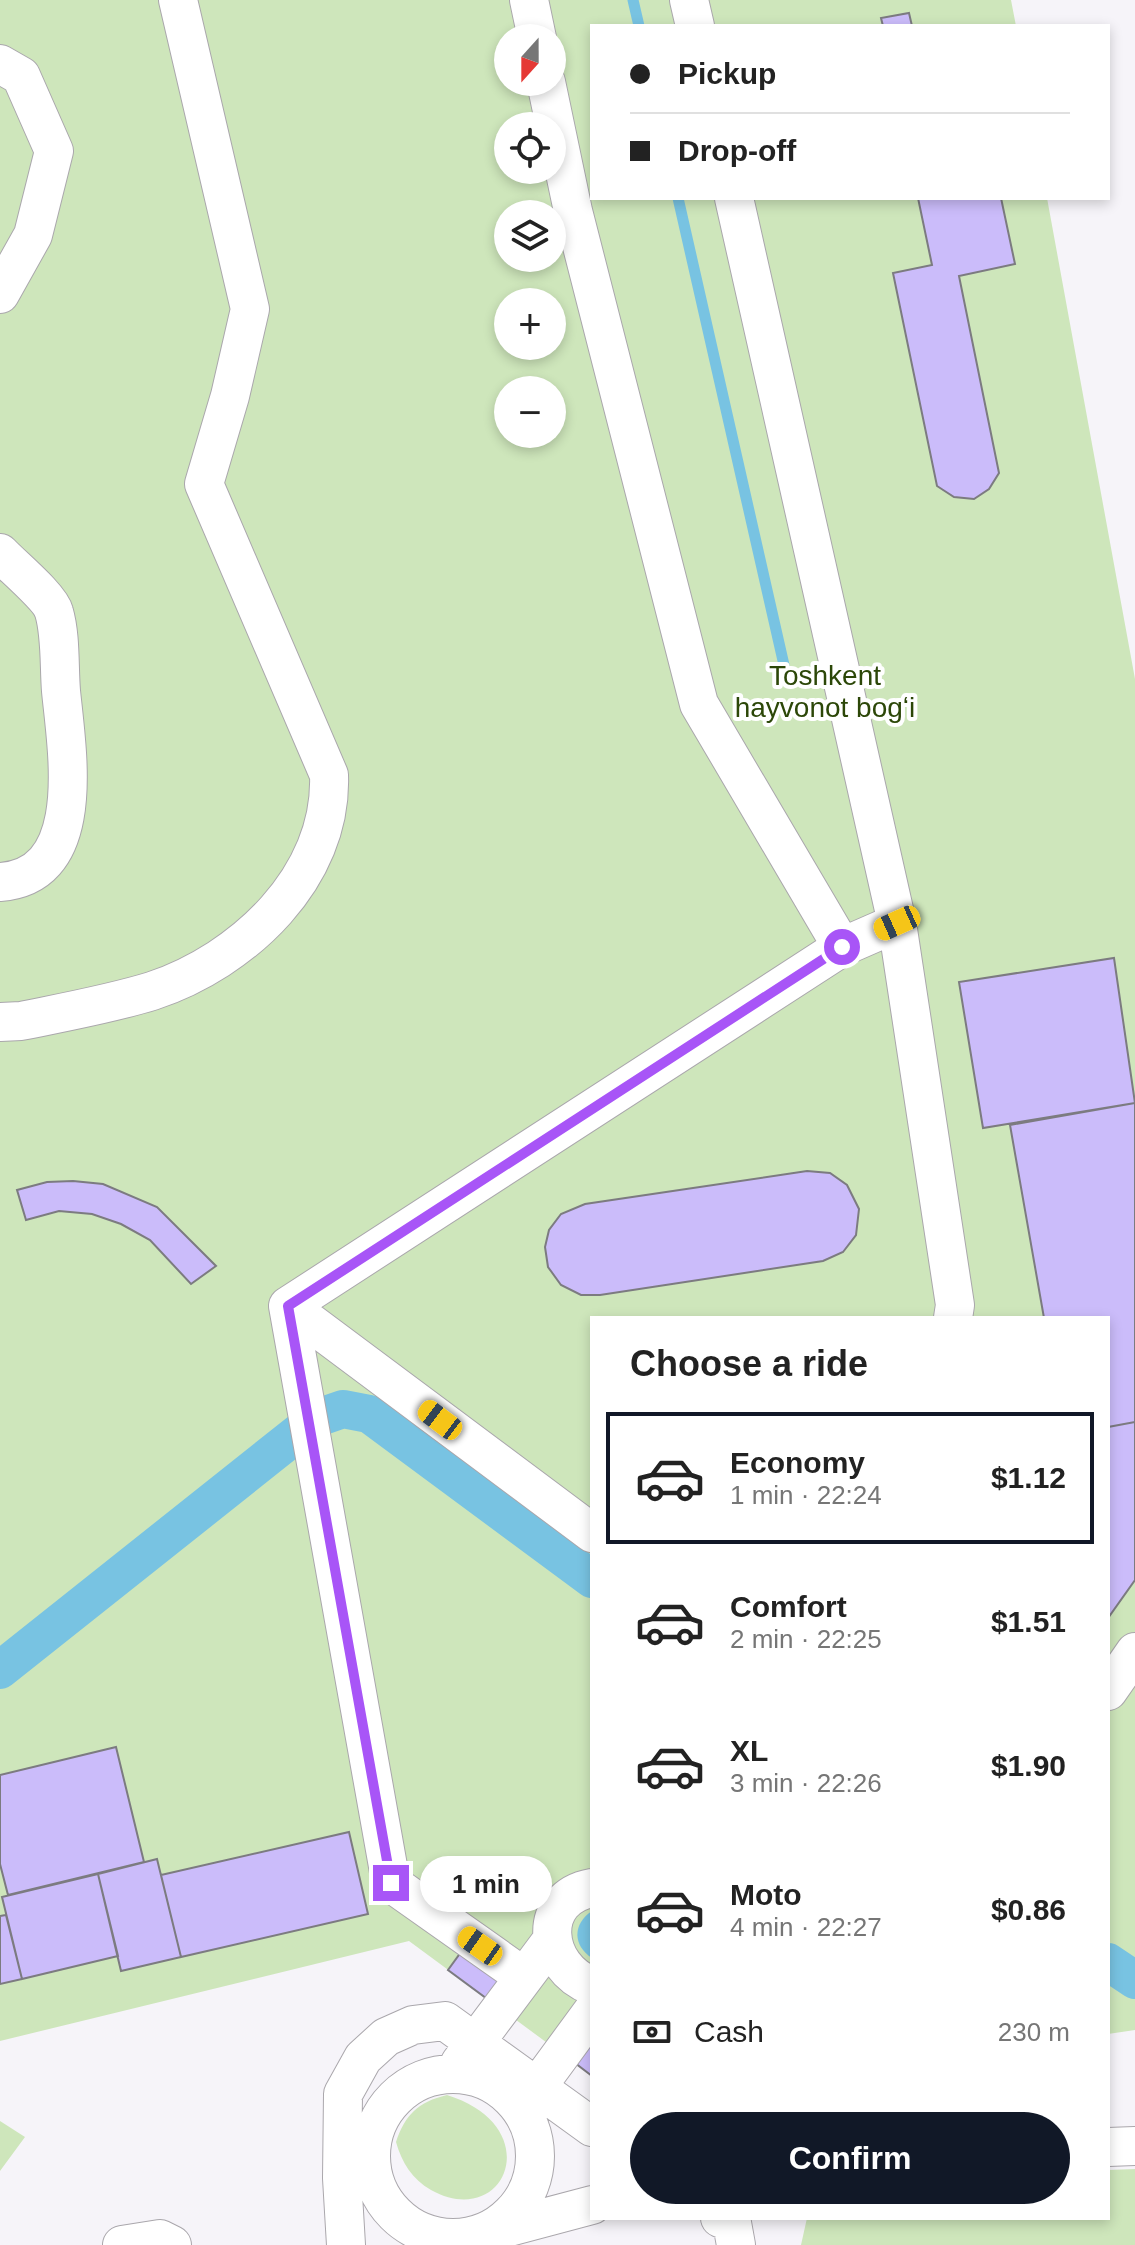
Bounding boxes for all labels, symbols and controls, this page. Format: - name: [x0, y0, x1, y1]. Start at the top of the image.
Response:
- north arrow: [494, 24, 566, 96]
- map controls: [494, 24, 566, 448]
- text: Pickup: [678, 57, 776, 90]
- button: locate: [494, 112, 566, 184]
- text: Drop-off: [678, 134, 796, 167]
- button: layers: [494, 200, 566, 272]
- button: +: [494, 288, 566, 360]
- button: −: [494, 376, 566, 448]
- park label: Toshkent hayvonot bogʻi: [735, 660, 915, 723]
- car: [870, 902, 924, 944]
- route start: [824, 929, 860, 965]
- text: Choose a ride: [630, 1343, 868, 1384]
- car: [414, 1396, 466, 1444]
- icon: car: [634, 1442, 706, 1514]
- text: Economy: [730, 1446, 865, 1479]
- text: $1.12: [991, 1461, 1066, 1494]
- text: 1 min · 22:24: [730, 1480, 882, 1510]
- icon: car: [634, 1586, 706, 1658]
- text: Comfort: [730, 1590, 847, 1623]
- text: $1.51: [991, 1605, 1066, 1638]
- text: 2 min · 22:25: [730, 1624, 882, 1654]
- icon: car: [634, 1730, 706, 1802]
- text: XL: [730, 1734, 768, 1767]
- text: $1.90: [991, 1749, 1066, 1782]
- text: 3 min · 22:26: [730, 1768, 882, 1798]
- callout: 1 min: [419, 1855, 551, 1911]
- route end: [373, 1865, 409, 1901]
- text: 1 min: [452, 1869, 520, 1899]
- icon: car: [634, 1874, 706, 1946]
- text: Moto: [730, 1878, 802, 1911]
- text: $0.86: [991, 1893, 1066, 1926]
- text: 4 min · 22:27: [730, 1912, 882, 1942]
- car: [453, 1922, 507, 1970]
- icon: cash: [630, 2010, 674, 2054]
- text: Cash: [694, 2015, 764, 2048]
- text: 230 m: [998, 2017, 1070, 2047]
- button: Confirm: [630, 2112, 1070, 2204]

